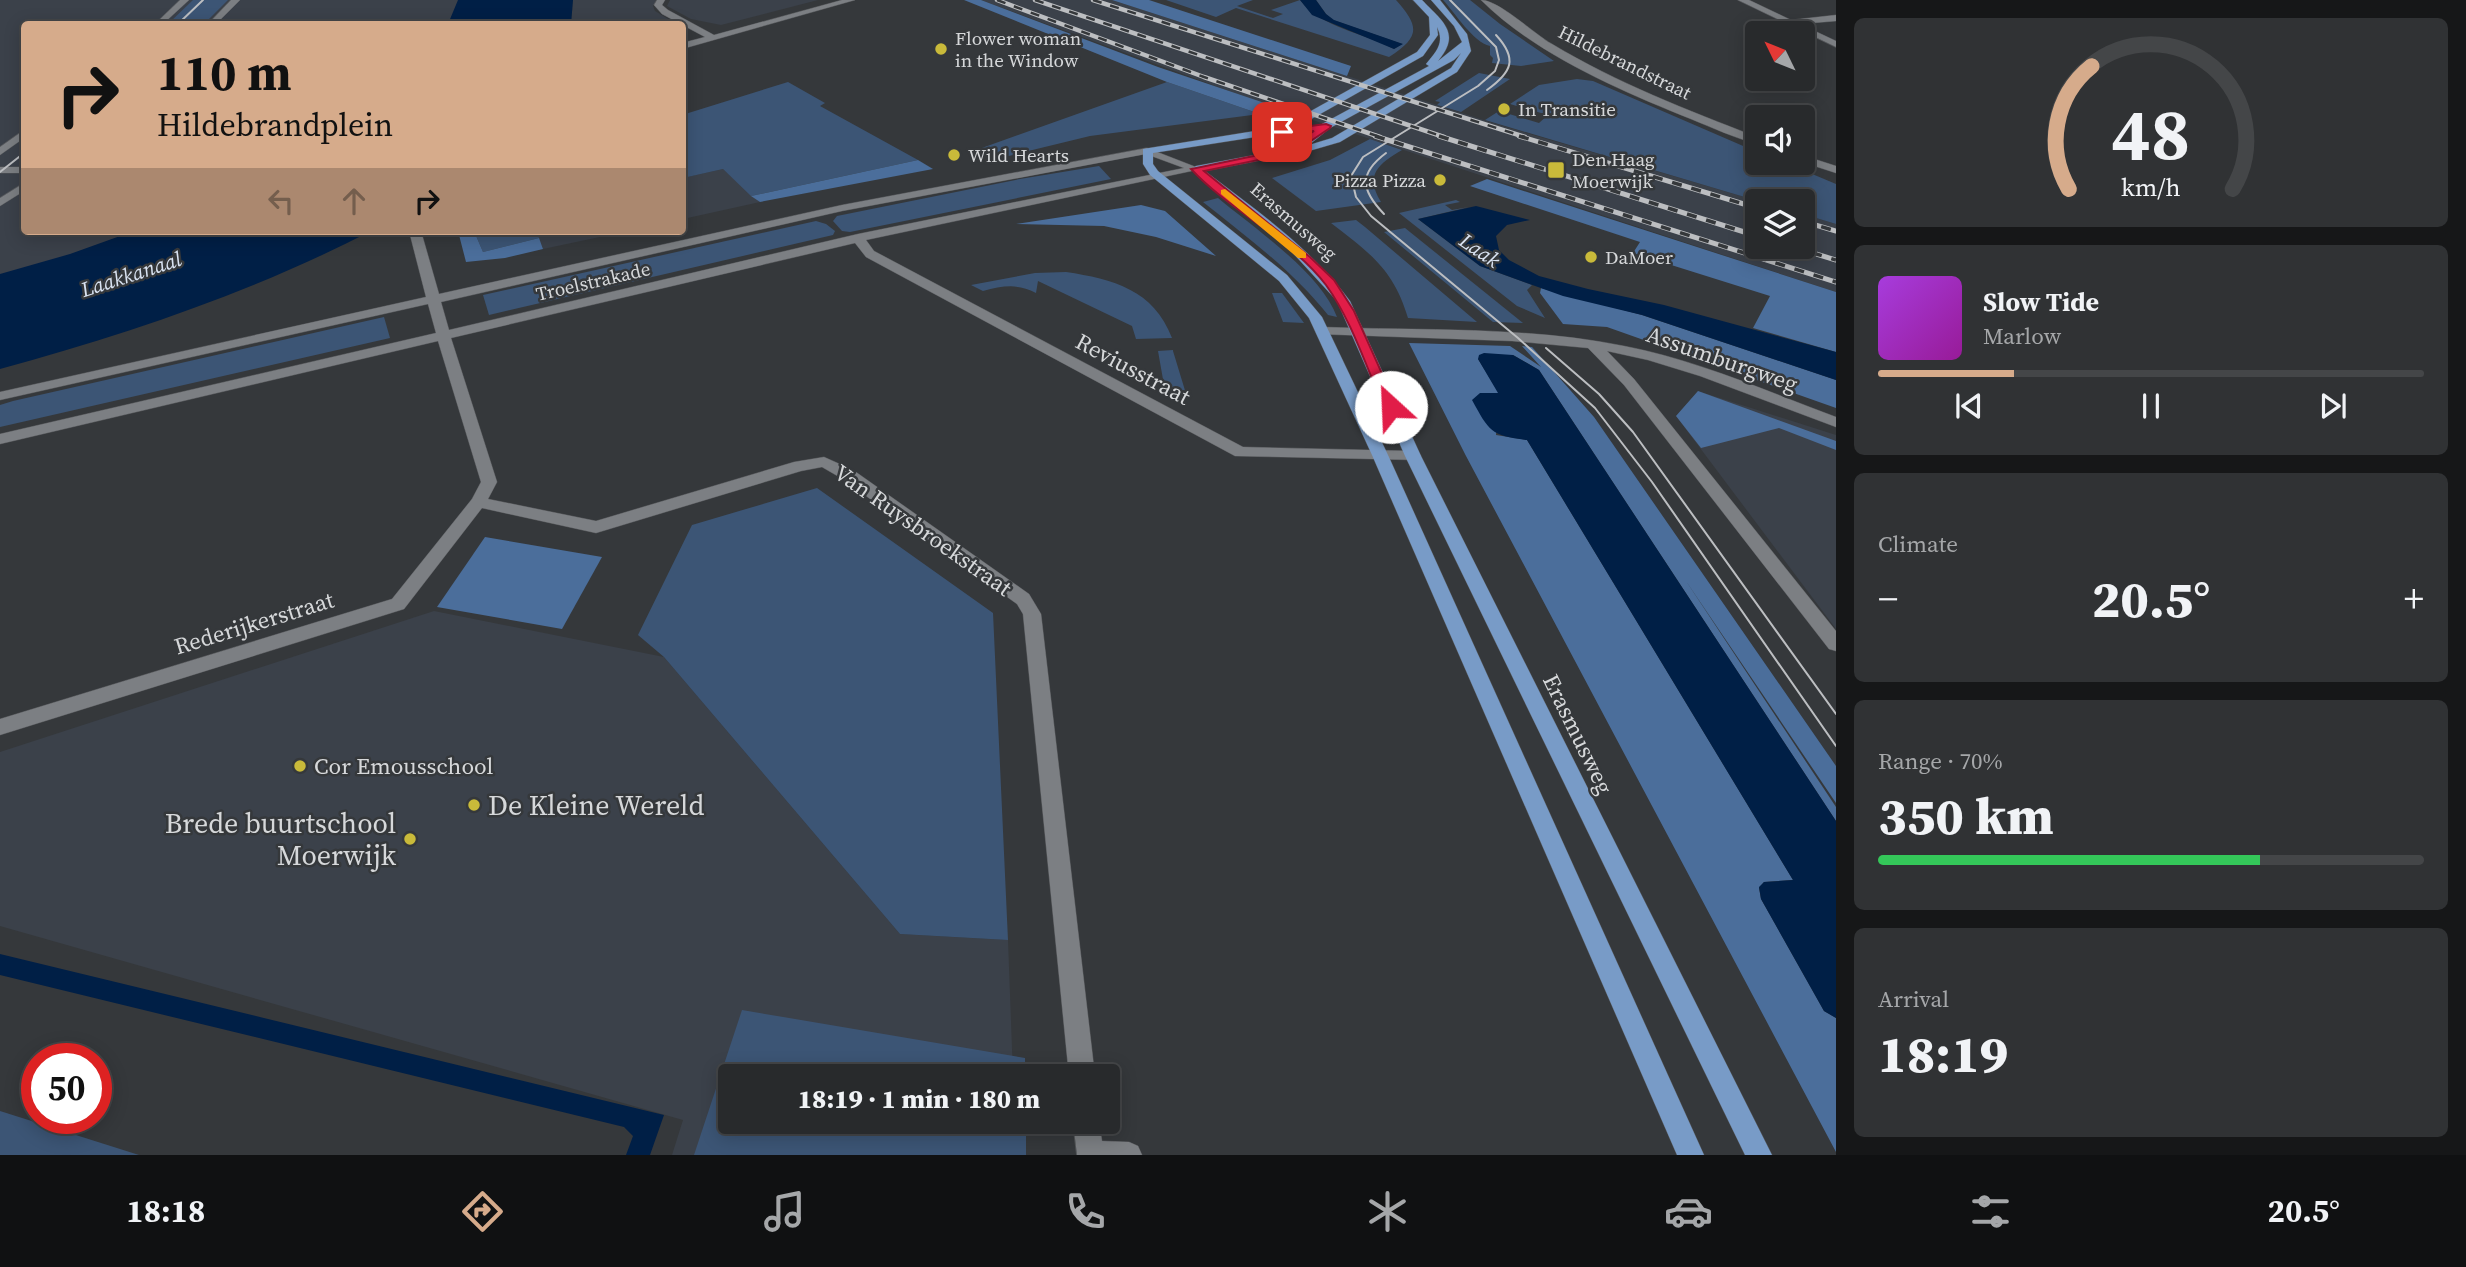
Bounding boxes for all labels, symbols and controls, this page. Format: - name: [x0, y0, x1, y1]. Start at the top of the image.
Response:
- street label: Hildebrandstraat: [1554, 19, 1697, 106]
- north arrow: [1745, 21, 1815, 91]
- map controls: [1745, 21, 1815, 259]
- place label: Flower woman in the Window: [955, 25, 1081, 73]
- text: 110 m: [157, 39, 292, 106]
- marker: Flower woman in the Window: [933, 41, 949, 57]
- icon: right: [42, 49, 133, 140]
- text: 48: [2112, 84, 2190, 183]
- place label: In Transitie: [1518, 96, 1616, 122]
- marker: In Transitie: [1496, 101, 1512, 117]
- pin: [1252, 102, 1312, 162]
- text: Hildebrandplein: [157, 103, 393, 147]
- button: sound: [1745, 105, 1815, 175]
- icon: arrive: [1263, 113, 1301, 151]
- place label: Wild Hearts: [968, 142, 1069, 168]
- place label: Den Haag Moerwijk: [1572, 146, 1655, 194]
- marker: Wild Hearts: [946, 147, 962, 163]
- marker: Den Haag Moerwijk: [1546, 160, 1566, 180]
- place label: Pizza Pizza: [1333, 167, 1426, 193]
- text: km/h: [2121, 170, 2181, 204]
- marker: Pizza Pizza: [1432, 172, 1448, 188]
- street label: Erasmusweg: [1245, 176, 1343, 266]
- icon: left: [262, 182, 300, 220]
- icon: ahead: [335, 182, 373, 220]
- icon: right: [408, 182, 446, 220]
- button: layers: [1745, 189, 1815, 259]
- water label: Laak: [1453, 225, 1506, 274]
- water label: Laakkanaal: [76, 244, 185, 304]
- place label: DaMoer: [1605, 244, 1673, 270]
- marker: DaMoer: [1583, 249, 1599, 265]
- street label: Troelstrakade: [533, 255, 653, 307]
- text: Slow Tide: [1983, 284, 2099, 320]
- street label: Assumburgweg: [1642, 318, 1802, 400]
- text: Marlow: [1983, 320, 2061, 352]
- street label: Reviusstraat: [1070, 325, 1197, 413]
- position arrow: [1354, 370, 1428, 444]
- icon: previous: [1950, 387, 1988, 425]
- icon: pause: [2132, 387, 2170, 425]
- icon: next: [2314, 387, 2352, 425]
- street label: Van Ruysbroekstraat: [828, 456, 1019, 604]
- text: Climate: [1878, 528, 1958, 560]
- text: 20.5°: [2092, 563, 2210, 634]
- text: −: [1878, 573, 1898, 625]
- text: +: [2404, 573, 2424, 625]
- street label: Rederijkerstraat: [170, 583, 338, 662]
- street label: Erasmusweg: [1535, 669, 1621, 799]
- text: Range · 70%: [1878, 745, 2003, 777]
- place label: Cor Emousschool: [314, 750, 493, 782]
- marker: Cor Emousschool: [292, 758, 308, 774]
- text: 350 km: [1878, 780, 2054, 851]
- place label: De Kleine Wereld: [488, 786, 704, 824]
- marker: De Kleine Wereld: [466, 797, 482, 813]
- place label: Brede buurtschool Moerwijk: [165, 804, 397, 874]
- marker: Brede buurtschool Moerwijk: [402, 831, 418, 847]
- text: Arrival: [1878, 983, 1949, 1015]
- text: 18:19: [1878, 1018, 2008, 1089]
- speed limit sign: 50: [21, 1043, 112, 1134]
- text: 18:19 · 1 min · 180 m: [798, 1081, 1040, 1117]
- icon: directions: [458, 1187, 507, 1236]
- icon: music: [760, 1187, 809, 1236]
- icon: phone: [1061, 1187, 1110, 1236]
- icon: climate: [1363, 1187, 1412, 1236]
- icon: car: [1664, 1187, 1713, 1236]
- icon: filters: [1966, 1187, 2015, 1236]
- text: 18:18: [126, 1189, 205, 1233]
- text: 20.5°: [2268, 1189, 2340, 1233]

